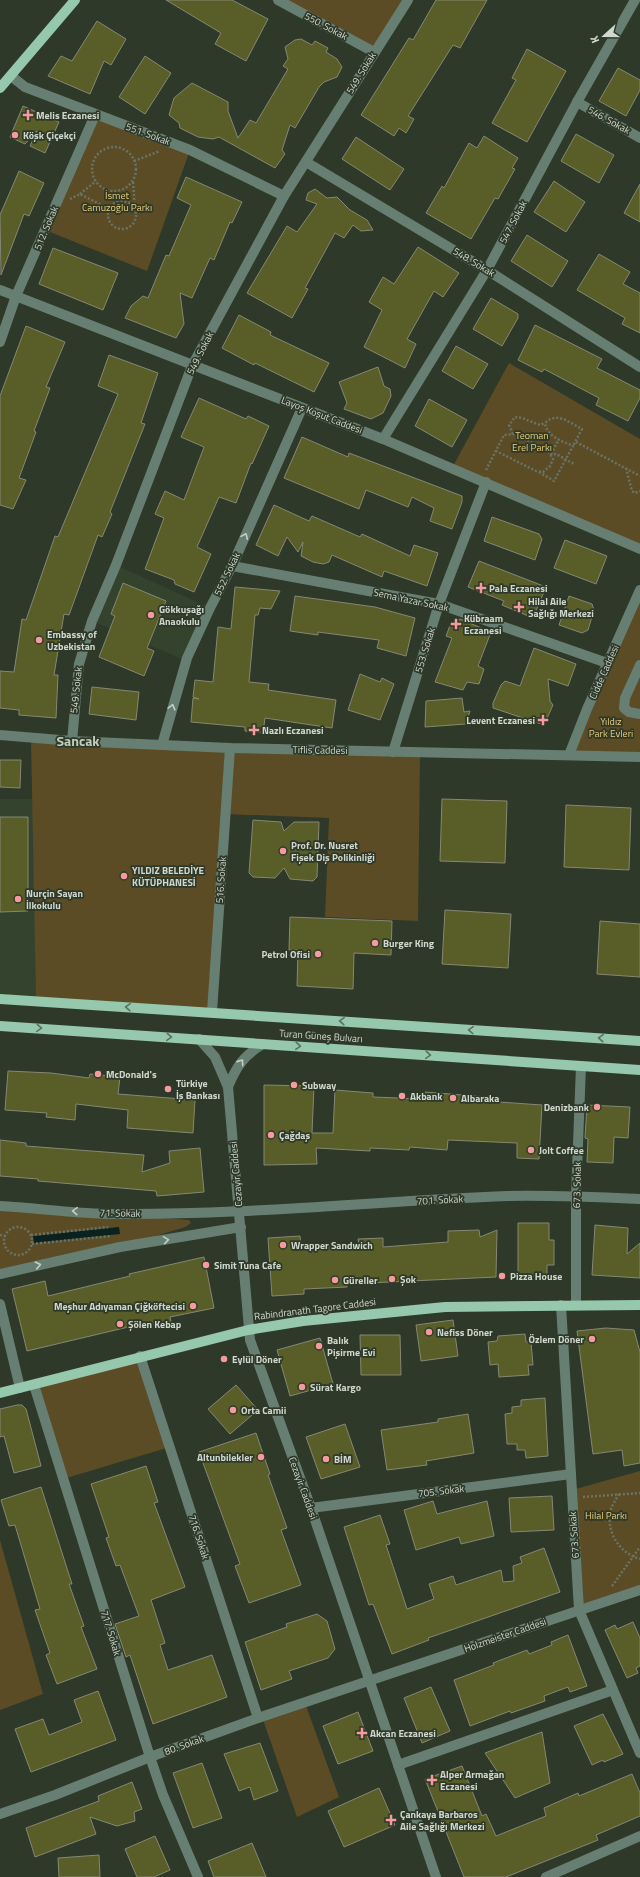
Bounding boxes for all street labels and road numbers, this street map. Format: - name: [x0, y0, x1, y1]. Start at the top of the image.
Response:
- street label: 550. Sokak: [302, 8, 350, 44]
- street label: 549. Sokak: [342, 49, 380, 97]
- street label: 546. Sokak: [585, 102, 633, 138]
- street label: 551. Sokak: [124, 119, 173, 149]
- street label: 547. Sokak: [495, 198, 531, 246]
- street label: 512. Sokak: [30, 204, 62, 252]
- street label: 548. Sokak: [450, 244, 498, 280]
- street label: 549. Sokak: [183, 329, 217, 377]
- street label: Layoş Koşut Caddesi: [279, 393, 365, 437]
- street label: 552. Sokak: [210, 550, 244, 598]
- street label: Sema Yazar Sokak: [372, 585, 450, 615]
- street label: 553. Sokak: [411, 625, 439, 674]
- street label: Cidde Caddesi: [585, 642, 623, 702]
- street label: 549. Sokak: [66, 666, 86, 714]
- street label: Tiflis Caddesi: [292, 742, 348, 758]
- street label: 516. Sokak: [212, 856, 230, 904]
- street label: Turan Güneş Bulvarı: [279, 1026, 363, 1046]
- street label: Cezayir Caddesi: [226, 1141, 246, 1207]
- street label: 673. Sokak: [569, 1161, 585, 1208]
- street label: 701. Sokak: [416, 1191, 464, 1209]
- street label: 71. Sokak: [99, 1205, 141, 1221]
- street label: Rabindranath Tagore Caddesi: [253, 1294, 377, 1324]
- street label: Cezayir Caddesi: [285, 1455, 321, 1521]
- street label: 705. Sokak: [417, 1481, 465, 1501]
- street label: 673. Sokak: [565, 1511, 583, 1559]
- street label: 716. Sokak: [185, 1513, 213, 1562]
- street label: 717. Sokak: [97, 1609, 125, 1658]
- street label: Holzmeister Caddesi: [462, 1614, 548, 1656]
- street label: 80. Sokak: [162, 1731, 206, 1759]

